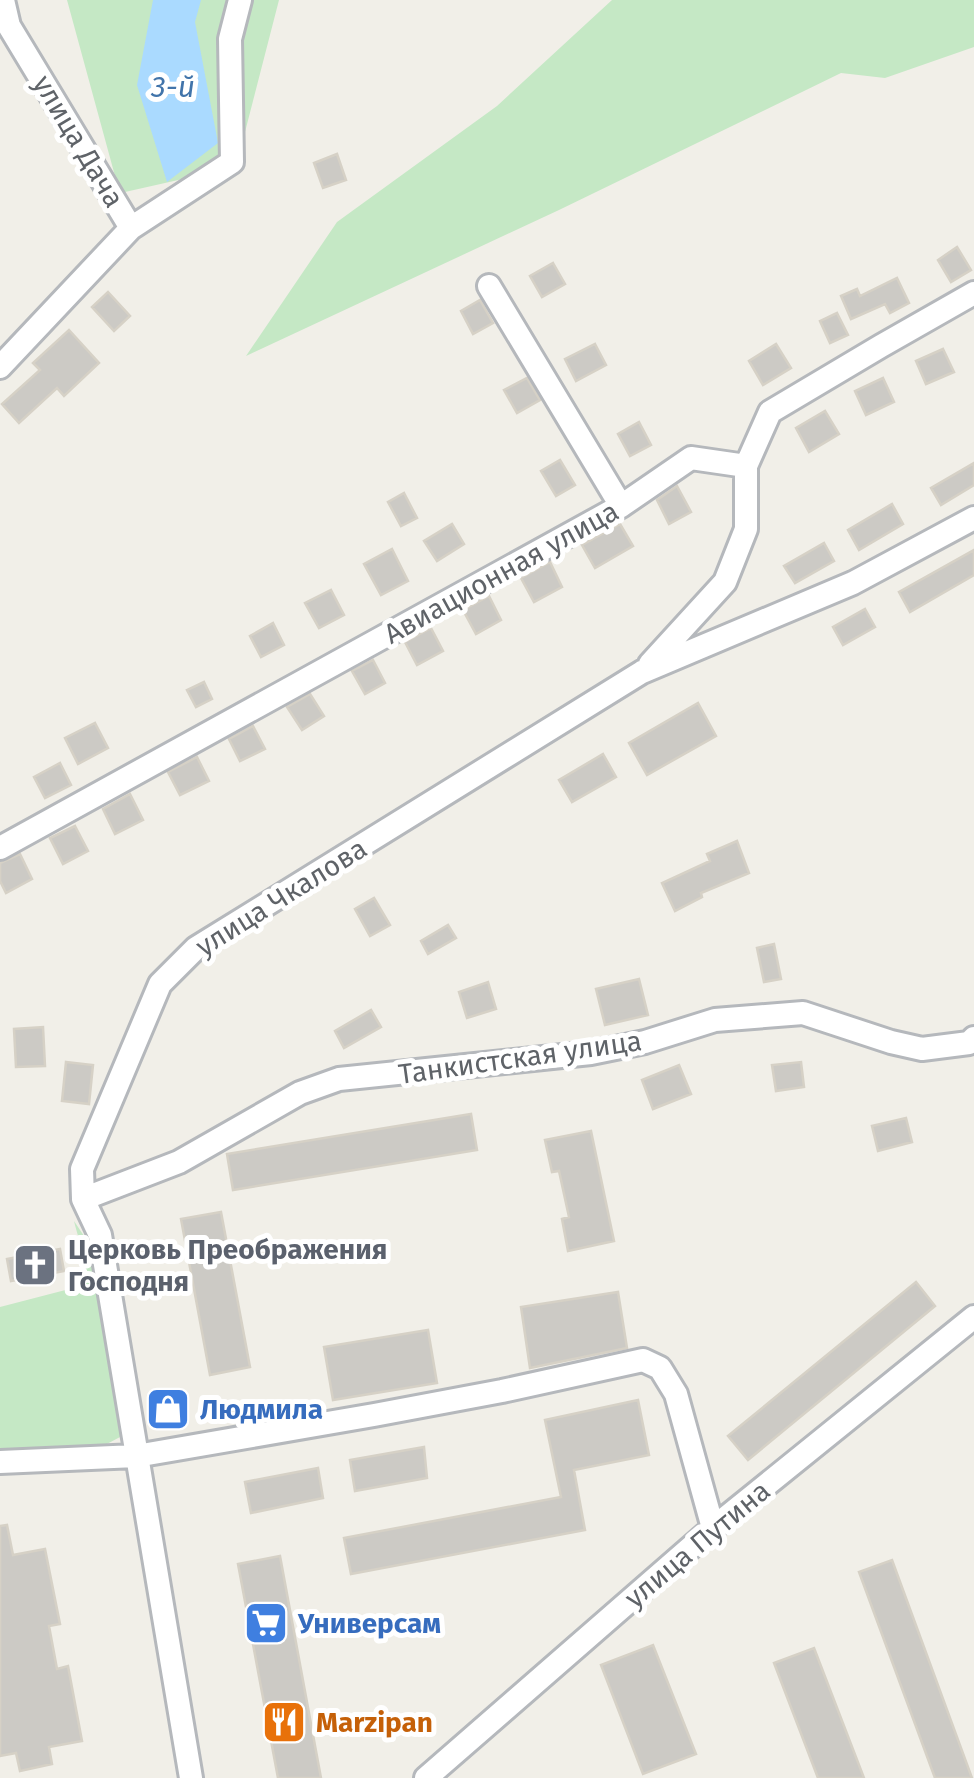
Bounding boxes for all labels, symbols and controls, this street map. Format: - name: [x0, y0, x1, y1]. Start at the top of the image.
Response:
- street label: улица Дача: [26, 69, 131, 213]
- water label: 3-й: [150, 69, 195, 105]
- street label: Авиационная улица: [378, 494, 624, 651]
- street label: улица Чкалова: [190, 832, 373, 963]
- street label: Танкистская улица: [396, 1024, 644, 1091]
- place label: Церковь Преображения Господня: [68, 1233, 387, 1298]
- church icon: Церковь Преображения Господня: [12, 1242, 58, 1288]
- shop icon: Людмила: [145, 1386, 191, 1432]
- place label: Людмила: [200, 1393, 323, 1426]
- street label: улица Путина: [618, 1474, 777, 1615]
- supermarket icon: Универсам: [243, 1600, 289, 1646]
- place label: Универсам: [297, 1607, 441, 1640]
- restaurant icon: Marzipan: [261, 1699, 307, 1745]
- place label: Marzipan: [316, 1706, 433, 1739]

